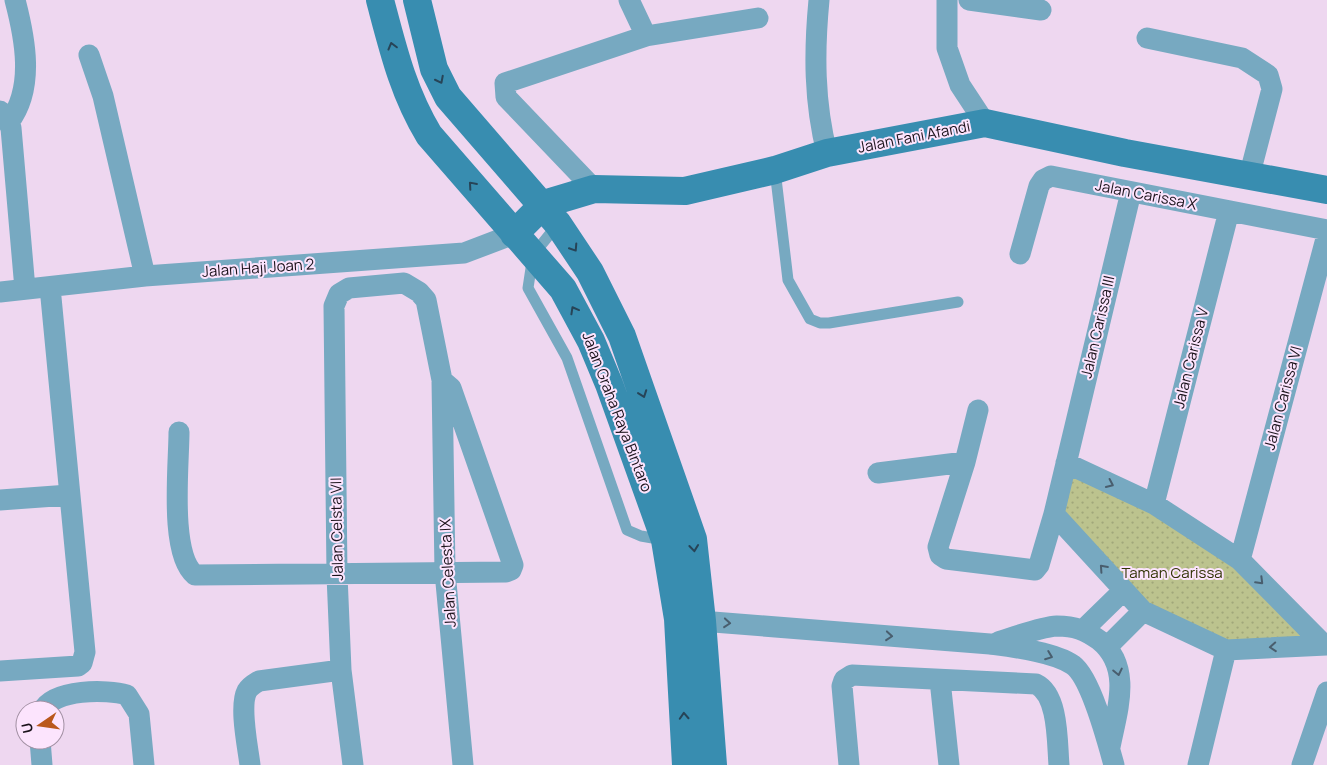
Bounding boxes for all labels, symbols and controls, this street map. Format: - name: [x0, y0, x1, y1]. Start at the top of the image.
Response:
- one-way arrow: [387, 42, 398, 51]
- one-way arrow: [434, 75, 444, 84]
- street label: Jalan Fani Afandi: [856, 115, 972, 158]
- street label: Jalan Carissa X: [1093, 174, 1199, 215]
- one-way arrow: [469, 182, 477, 191]
- one-way arrow: [568, 242, 577, 251]
- street label: Jalan Haji Joan 2: [201, 253, 315, 282]
- street label: Jalan Carissa III: [1076, 274, 1120, 380]
- street label: Jalan Carissa V: [1168, 305, 1213, 410]
- one-way arrow: [570, 307, 580, 316]
- street label: Jalan Graha Raya Bintaro: [577, 329, 658, 495]
- street label: Jalan Carissa VI: [1259, 344, 1306, 452]
- one-way arrow: [637, 389, 647, 398]
- street label: Jalan Celsta VII: [325, 477, 348, 581]
- one-way arrow: [1105, 477, 1114, 488]
- street label: Jalan Celesta IX: [434, 518, 461, 628]
- one-way arrow: [688, 544, 699, 552]
- park label: Taman Carissa: [1121, 562, 1223, 583]
- one-way arrow: [1100, 564, 1109, 573]
- one-way arrow: [1254, 575, 1263, 584]
- one-way arrow: [723, 617, 731, 628]
- one-way arrow: [885, 630, 893, 641]
- one-way arrow: [1269, 641, 1277, 652]
- one-way arrow: [1044, 650, 1053, 660]
- one-way arrow: [1113, 668, 1123, 677]
- north arrow: [15, 700, 65, 750]
- one-way arrow: [678, 712, 689, 720]
- text: U: [16, 721, 37, 735]

